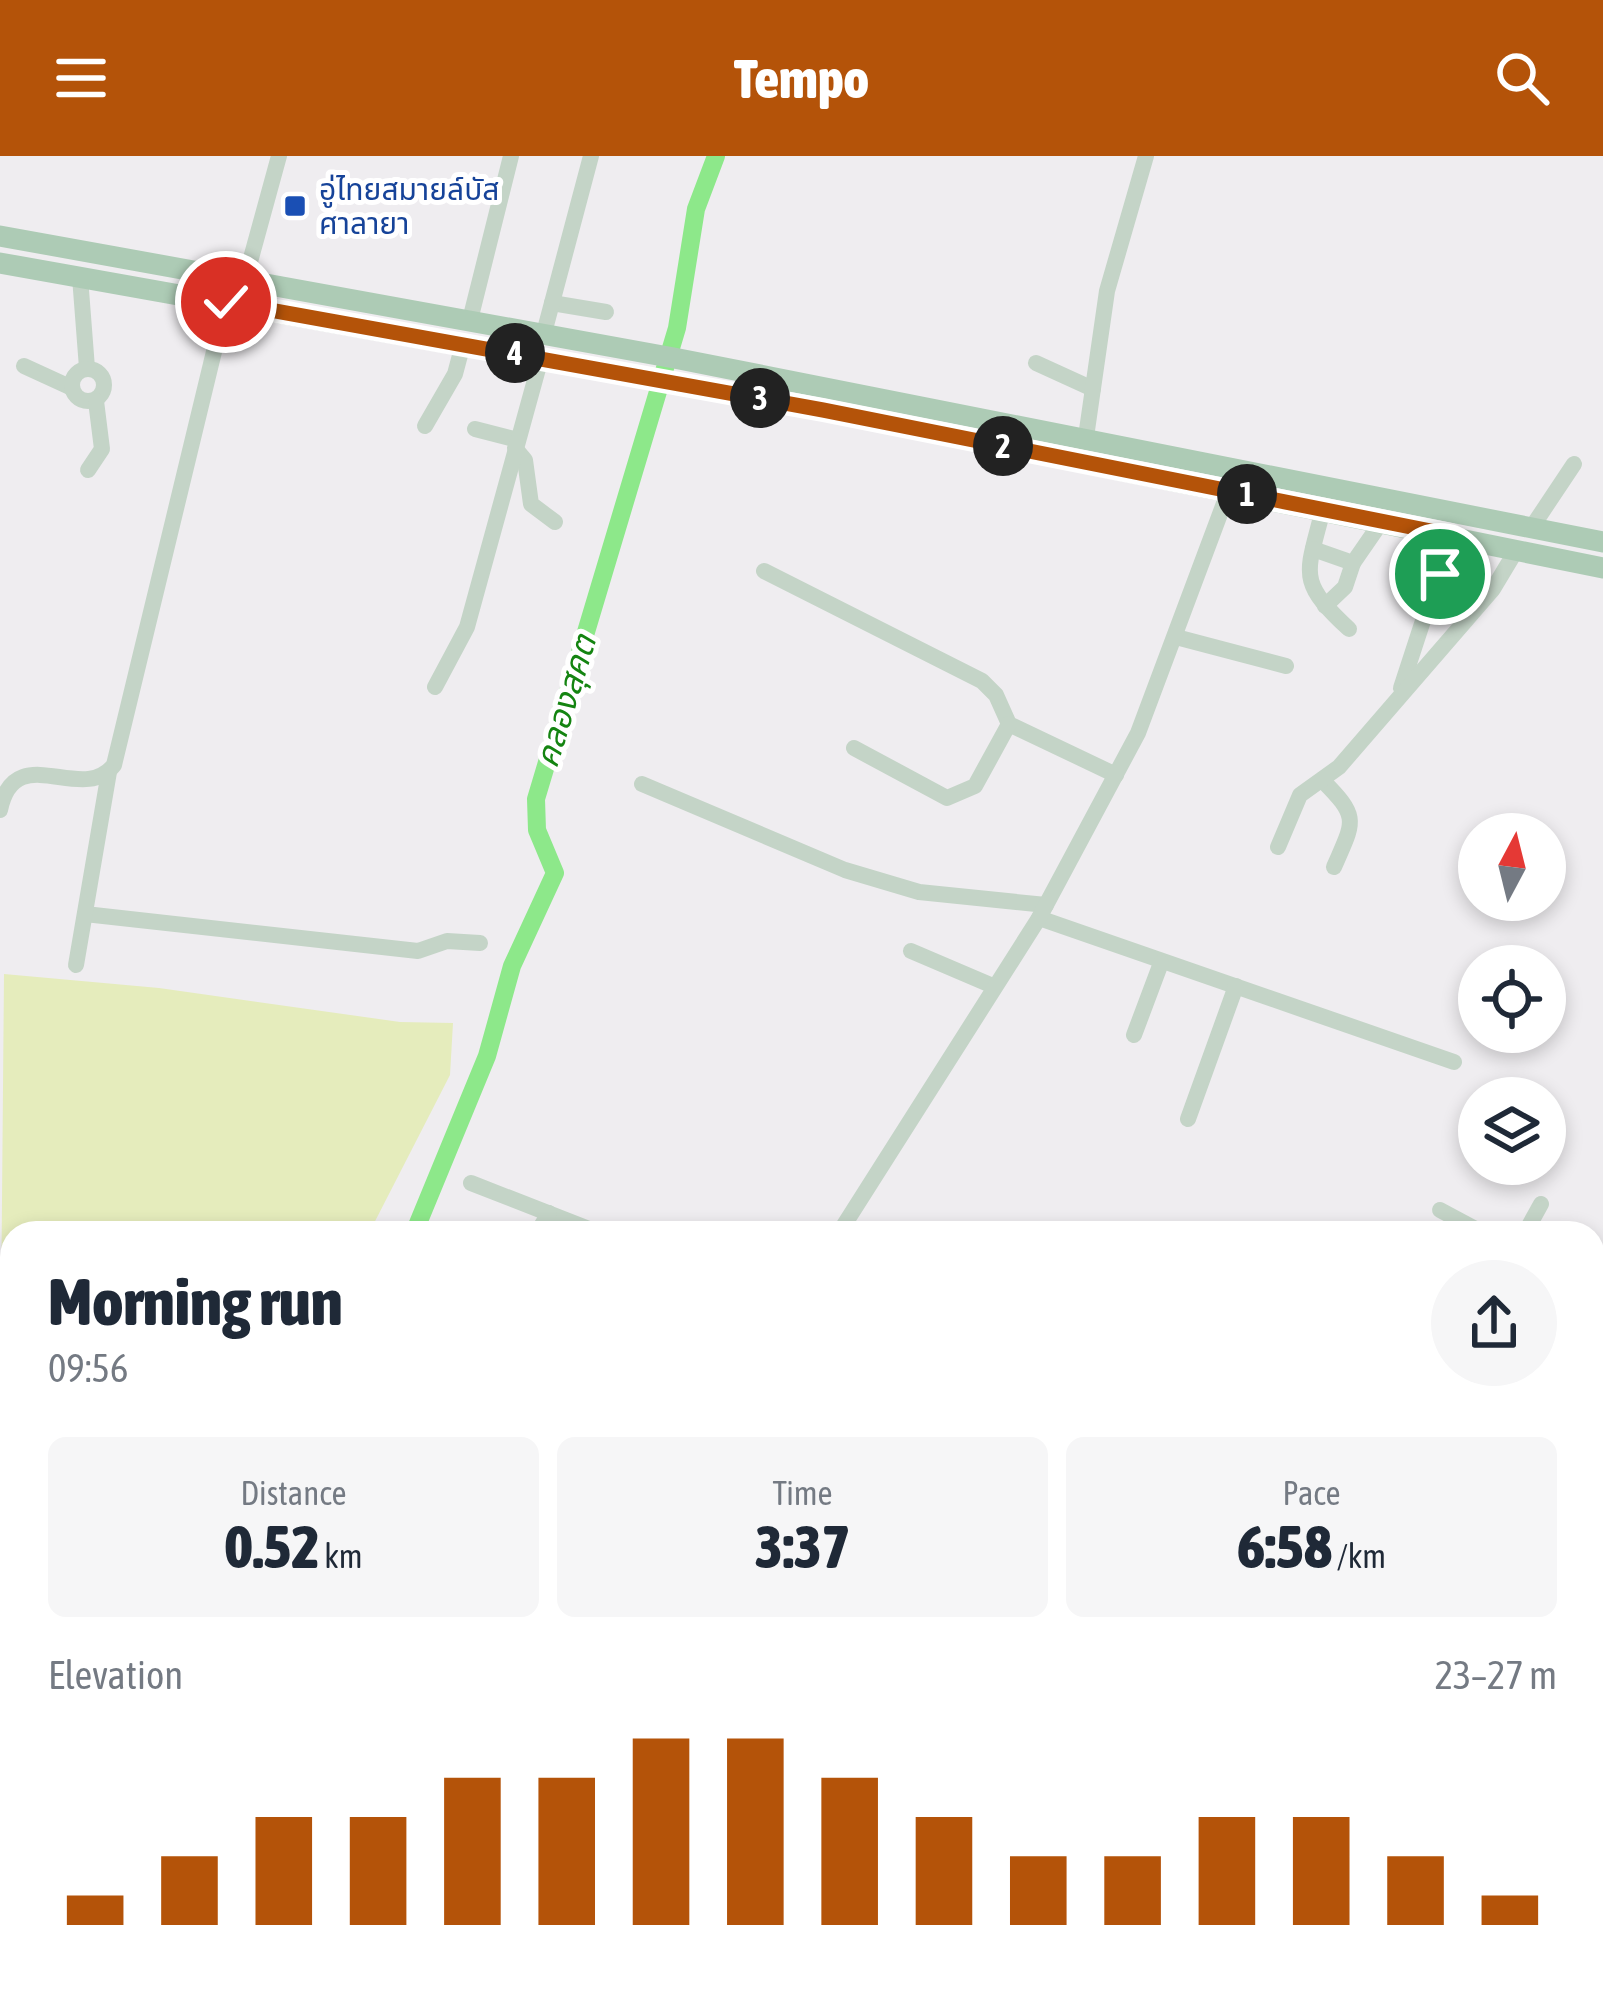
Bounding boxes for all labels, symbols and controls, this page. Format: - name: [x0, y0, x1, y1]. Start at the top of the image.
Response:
- icon: menu: [48, 45, 114, 111]
- icon: search: [1489, 45, 1555, 111]
- text: Tempo: [734, 48, 869, 109]
- place label: อู่ไทยสมายล์บัส ศาลายา: [319, 172, 499, 240]
- marker: อู่ไทยสมายล์บัส ศาลายา: [282, 193, 308, 219]
- pin: [175, 251, 277, 353]
- icon: check: [193, 269, 259, 335]
- pin: 4: [485, 323, 545, 383]
- text: 4: [507, 334, 523, 372]
- pin: 3: [730, 368, 790, 428]
- text: 3: [752, 379, 768, 417]
- pin: 2: [973, 416, 1033, 476]
- text: 2: [995, 427, 1011, 465]
- pin: 1: [1217, 464, 1277, 524]
- text: 1: [1239, 475, 1255, 513]
- pin: [1389, 523, 1491, 625]
- icon: arrive: [1407, 541, 1473, 607]
- water label: คลองสุคต: [527, 629, 606, 772]
- north arrow: [1458, 813, 1566, 921]
- map controls: [1458, 813, 1566, 1185]
- button: locate: [1458, 945, 1566, 1053]
- button: layers: [1458, 1077, 1566, 1185]
- button: share: [1431, 1260, 1557, 1386]
- text: Morning run: [48, 1263, 343, 1339]
- text: 09:56: [48, 1346, 128, 1390]
- text: Distance: [241, 1474, 346, 1512]
- text: Time: [772, 1474, 833, 1512]
- text: Pace: [1282, 1474, 1341, 1512]
- text: 0.52: [224, 1512, 320, 1581]
- text: 3:37: [755, 1512, 850, 1581]
- text: 6:58: [1237, 1512, 1332, 1581]
- text: km: [320, 1537, 363, 1575]
- text: /km: [1332, 1537, 1386, 1575]
- text: Elevation: [48, 1653, 183, 1697]
- text: 23–27 m: [1435, 1653, 1557, 1697]

